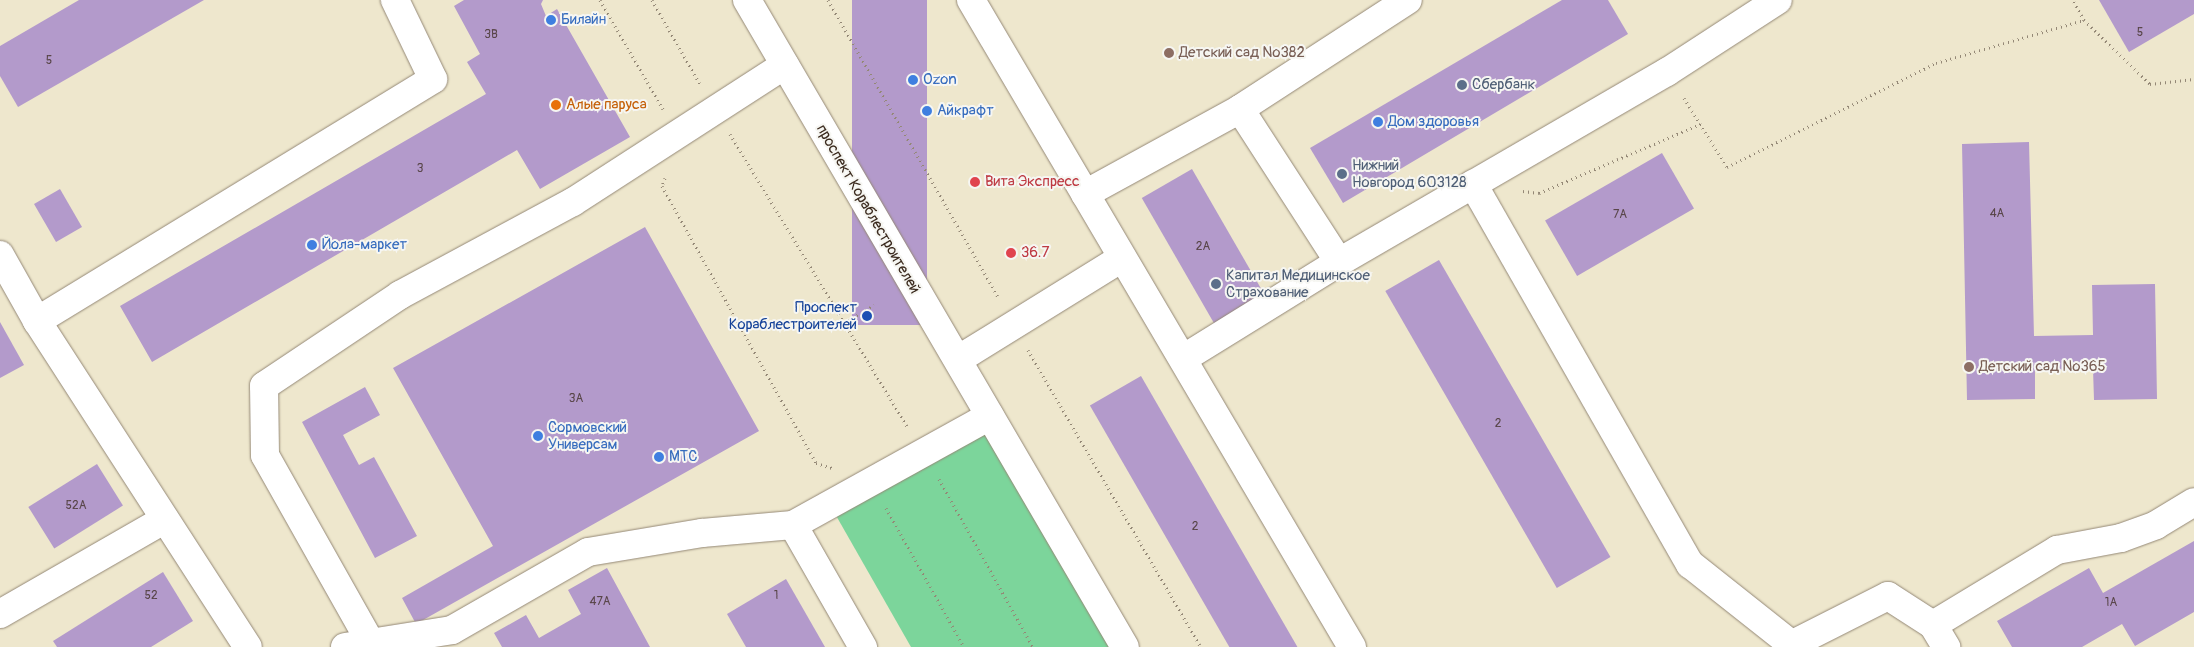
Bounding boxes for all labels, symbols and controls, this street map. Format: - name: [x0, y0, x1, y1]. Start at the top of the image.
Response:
- place label: Билайн: [561, 11, 606, 29]
- marker: Билайн: [545, 14, 557, 26]
- house number: 5: [2137, 26, 2143, 40]
- house number: 3В: [484, 28, 498, 42]
- place label: Детский сад №382: [1179, 44, 1305, 62]
- marker: Детский сад №382: [1163, 47, 1175, 59]
- house number: 5: [46, 54, 52, 68]
- place label: Ozon: [923, 71, 957, 89]
- marker: Ozon: [907, 74, 919, 86]
- place label: Сбербанк: [1472, 76, 1535, 94]
- marker: Сбербанк: [1456, 79, 1468, 91]
- place label: Алые паруса: [566, 96, 647, 114]
- marker: Алые паруса: [550, 99, 562, 111]
- place label: Айкрафт: [937, 102, 994, 120]
- marker: Айкрафт: [921, 105, 933, 117]
- place label: Дом здоровья: [1388, 113, 1479, 131]
- marker: Дом здоровья: [1372, 116, 1384, 128]
- street label: проспект Кораблестроителей: [812, 121, 924, 297]
- place label: Нижний Новгород 603128: [1352, 156, 1467, 191]
- house number: 3: [417, 162, 423, 176]
- marker: Нижний Новгород 603128: [1336, 168, 1348, 180]
- place label: Вита Экспресс: [985, 173, 1080, 191]
- marker: Вита Экспресс: [969, 176, 981, 188]
- house number: 4А: [1990, 207, 2004, 221]
- house number: 7А: [1613, 208, 1627, 222]
- place label: Йола-маркет: [322, 236, 407, 254]
- marker: Йола-маркет: [306, 239, 318, 251]
- house number: 2А: [1196, 240, 1210, 254]
- place label: 36.7: [1021, 244, 1049, 262]
- marker: 36.7: [1005, 247, 1017, 259]
- place label: Капитал Медицинское Страхование: [1226, 266, 1370, 301]
- marker: Капитал Медицинское Страхование: [1210, 278, 1222, 290]
- place label: Проспект Кораблестроителей: [729, 298, 857, 333]
- marker: Проспект Кораблестроителей: [861, 310, 873, 322]
- place label: Детский сад №365: [1979, 358, 2106, 376]
- marker: Детский сад №365: [1963, 361, 1975, 373]
- house number: 3А: [569, 392, 583, 406]
- house number: 2: [1495, 417, 1501, 431]
- place label: Сормовский Универсам: [548, 418, 627, 453]
- marker: Сормовский Универсам: [532, 430, 544, 442]
- place label: МТС: [669, 448, 697, 466]
- marker: МТС: [653, 451, 665, 463]
- house number: 52А: [66, 499, 86, 513]
- house number: 2: [1192, 520, 1198, 534]
- house number: 52: [144, 589, 158, 603]
- house number: 1: [774, 589, 778, 603]
- house number: 47А: [589, 595, 611, 609]
- house number: 1А: [2105, 596, 2117, 610]

